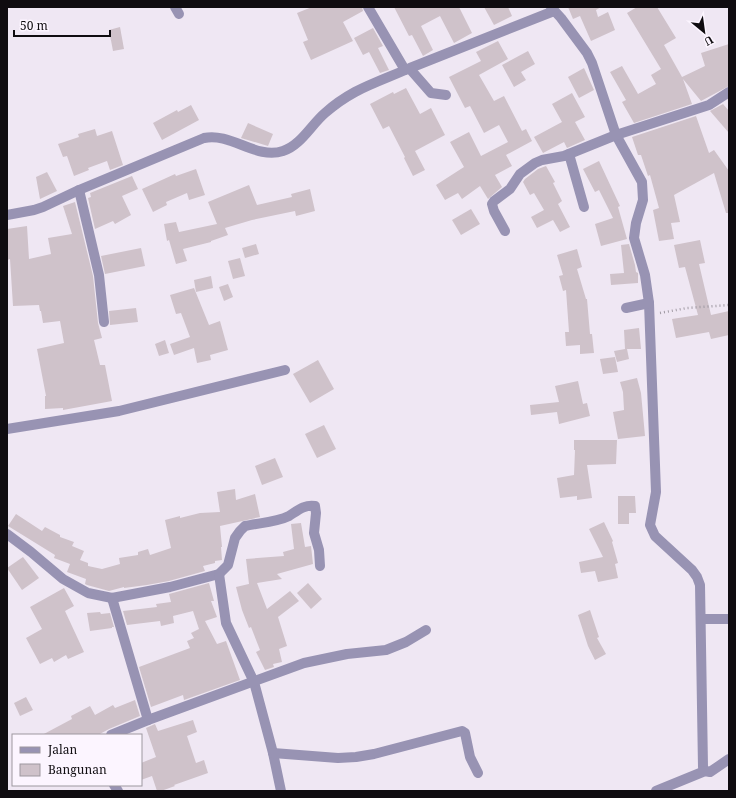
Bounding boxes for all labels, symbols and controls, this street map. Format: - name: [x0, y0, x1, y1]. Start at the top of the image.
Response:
- scale bar: [14, 12, 110, 38]
- north arrow: [684, 12, 724, 52]
- text: 50 m: [20, 17, 48, 34]
- text: U: [701, 33, 716, 50]
- legend: [12, 734, 142, 786]
- text: Jalan: [47, 741, 78, 758]
- text: Bangunan: [48, 761, 107, 778]

